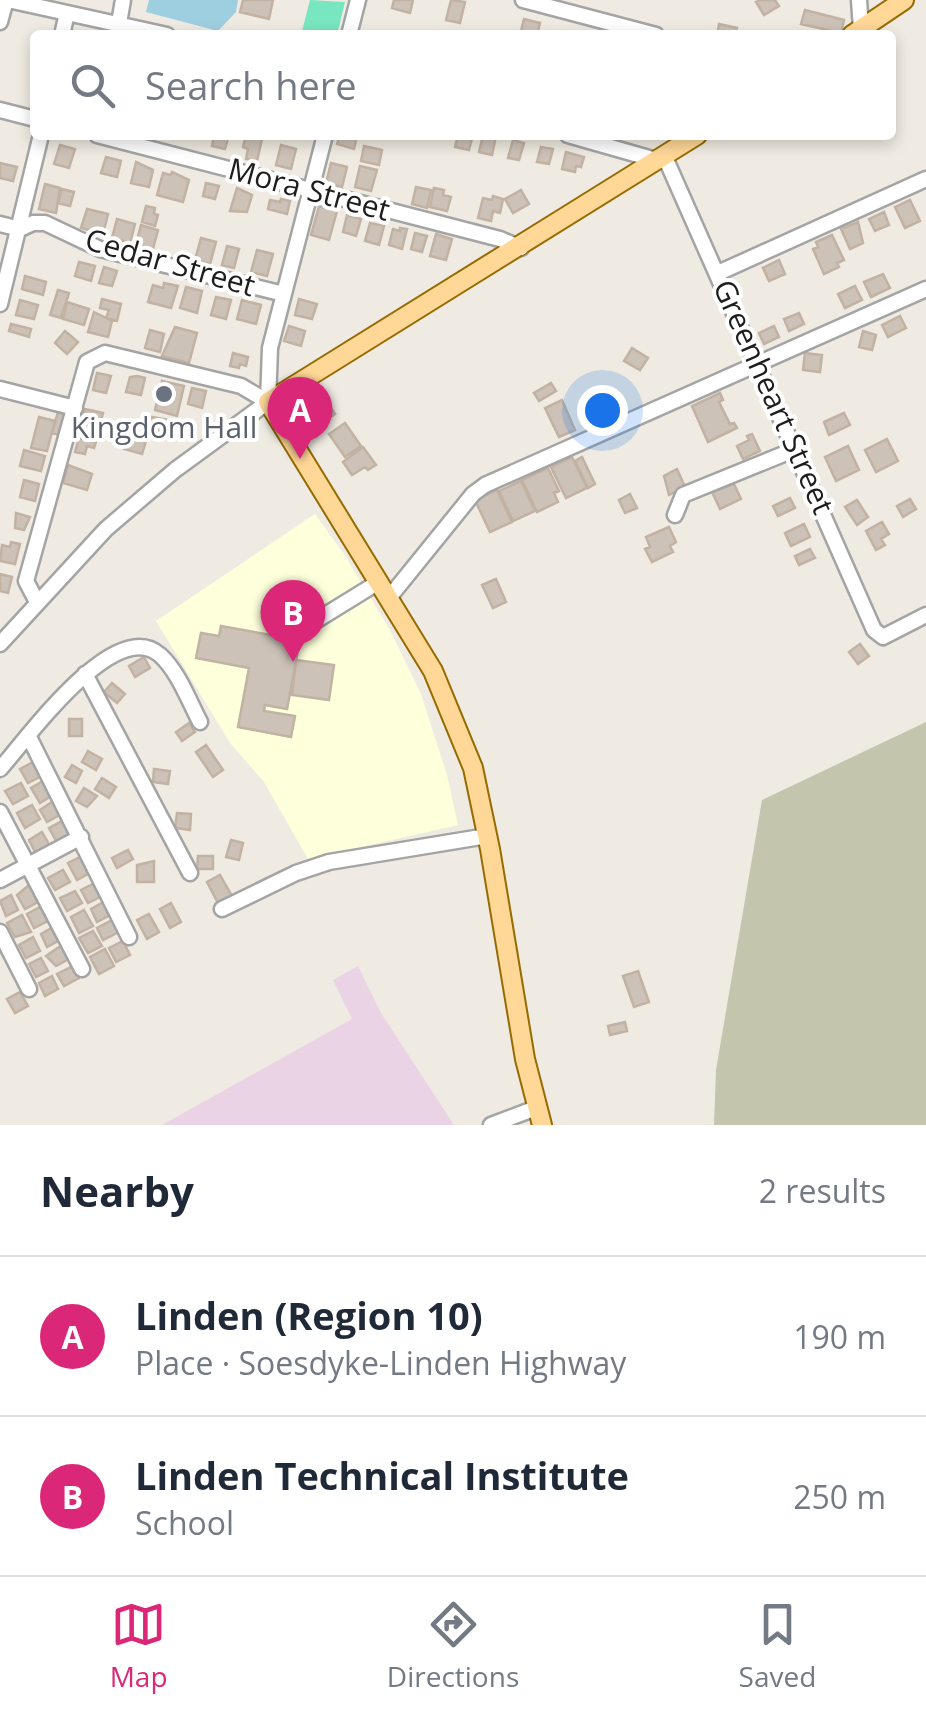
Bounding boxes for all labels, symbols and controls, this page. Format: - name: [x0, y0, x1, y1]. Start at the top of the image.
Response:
- search box: [30, 30, 896, 140]
- icon: search: [65, 58, 120, 113]
- text: Search here: [145, 59, 357, 111]
- street label: Mora Street: [224, 147, 395, 230]
- street label: Cedar Street: [81, 218, 260, 305]
- street label: Greenheart Street: [704, 273, 844, 520]
- pin: A: [268, 376, 332, 459]
- marker: Kingdom Hall: [153, 383, 175, 405]
- your location: [577, 385, 628, 436]
- place label: Kingdom Hall: [71, 406, 257, 447]
- pin: B: [260, 580, 326, 662]
- text: Nearby: [40, 1162, 194, 1219]
- text: 2 results: [759, 1169, 886, 1212]
- text: Linden (Region 10): [135, 1289, 483, 1341]
- text: A: [61, 1315, 84, 1358]
- text: 190 m: [793, 1315, 886, 1358]
- text: Place · Soesdyke-Linden Highway: [135, 1341, 626, 1384]
- text: Linden Technical Institute: [135, 1449, 629, 1501]
- text: B: [62, 1475, 83, 1518]
- text: 250 m: [793, 1475, 886, 1518]
- text: School: [135, 1501, 234, 1544]
- tab: Map: [110, 1597, 168, 1695]
- tab: Directions: [387, 1597, 519, 1695]
- tab: Saved: [739, 1597, 816, 1695]

